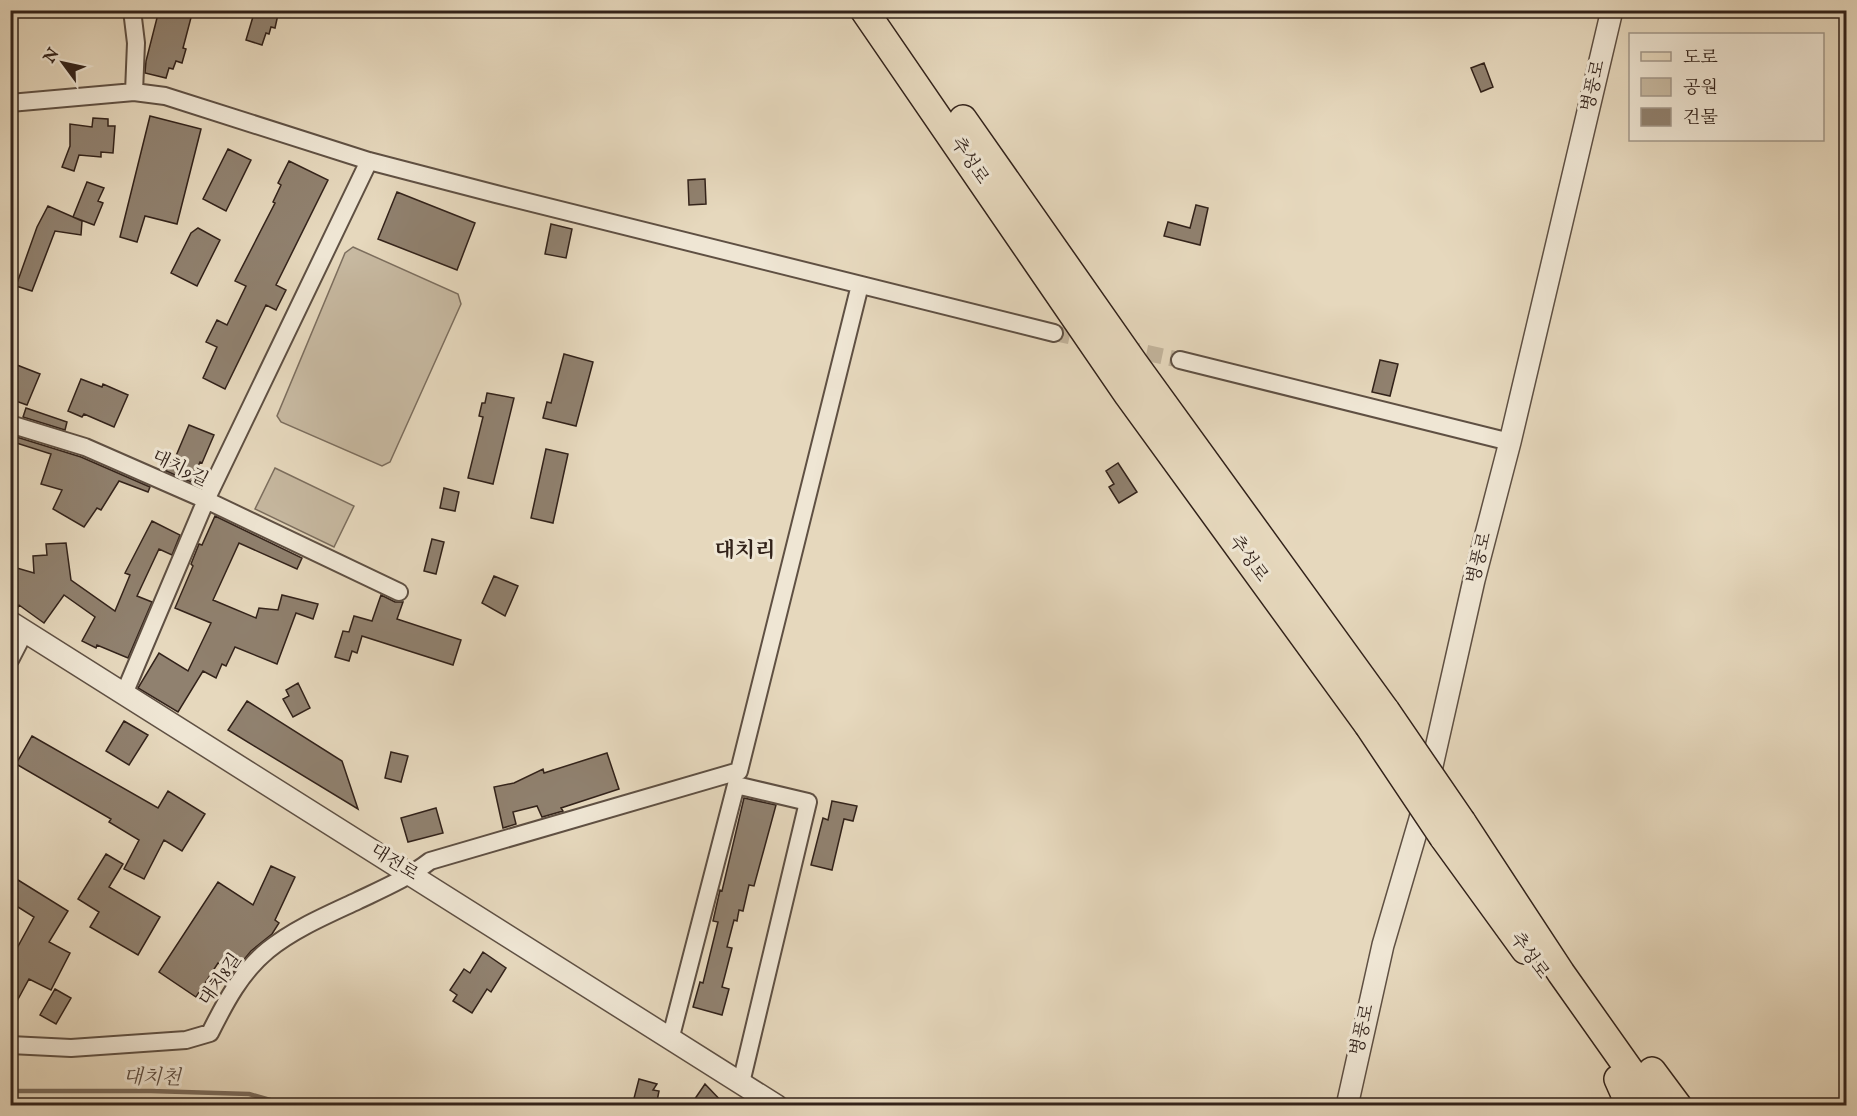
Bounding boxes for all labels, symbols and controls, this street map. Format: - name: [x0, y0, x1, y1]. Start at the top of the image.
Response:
- north arrow: [33, 33, 93, 93]
- legend: [1629, 33, 1824, 141]
- text: N: [39, 45, 64, 68]
- text: 도로: [1683, 47, 1718, 70]
- street label: 병풍로: [1577, 58, 1611, 114]
- text: 공원: [1683, 77, 1718, 100]
- text: 건물: [1683, 107, 1718, 130]
- street label: 추성로: [945, 133, 993, 189]
- street label: 대치9길: [148, 446, 212, 492]
- street label: 병풍로: [1463, 530, 1497, 586]
- street label: 추성로: [1223, 531, 1273, 587]
- district label: 대치리: [715, 538, 775, 565]
- street label: 대전로: [366, 839, 422, 887]
- street label: 추성로: [1504, 928, 1554, 984]
- street label: 대치8길: [195, 949, 247, 1011]
- street label: 병풍로: [1346, 1002, 1380, 1058]
- water label: 대치천: [123, 1065, 183, 1091]

